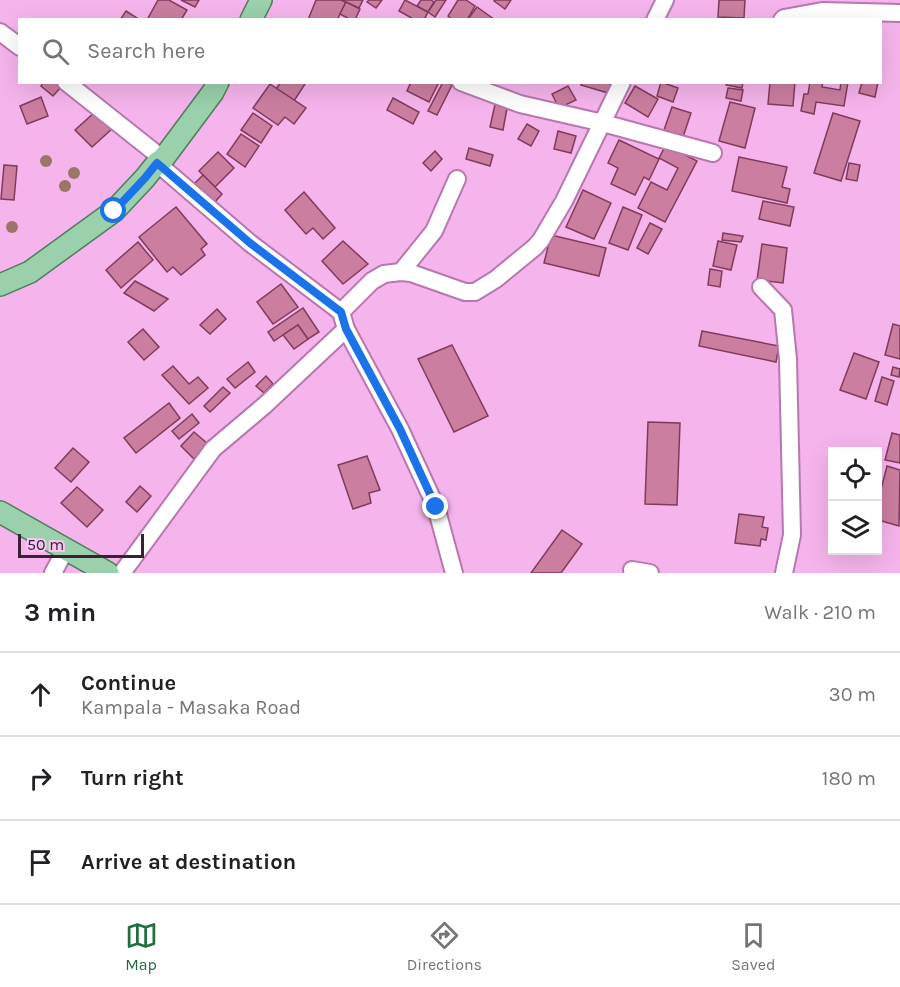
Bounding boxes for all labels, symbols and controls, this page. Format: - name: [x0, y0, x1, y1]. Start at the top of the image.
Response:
- search box: [18, 18, 882, 84]
- icon: search: [39, 35, 72, 68]
- text: Search here: [87, 38, 205, 64]
- route start: [100, 197, 126, 223]
- map controls: [828, 447, 882, 555]
- button: locate: [828, 447, 882, 501]
- route end: [422, 493, 448, 519]
- button: layers: [828, 501, 882, 555]
- scale bar: [18, 531, 144, 558]
- text: 50 m: [27, 535, 64, 554]
- text: 3 min: [24, 597, 96, 628]
- text: Walk · 210 m: [764, 601, 876, 624]
- text: Continue: [81, 670, 176, 696]
- icon: ahead: [24, 678, 57, 711]
- text: 30 m: [829, 683, 876, 706]
- text: Kampala - Masaka Road: [81, 696, 301, 719]
- icon: right: [24, 762, 57, 795]
- text: Turn right: [81, 765, 184, 791]
- text: 180 m: [822, 767, 876, 790]
- icon: arrive: [24, 846, 57, 879]
- text: Arrive at destination: [81, 849, 296, 875]
- tab: Map: [125, 919, 158, 974]
- tab: Directions: [407, 919, 482, 974]
- tab: Saved: [731, 919, 775, 974]

